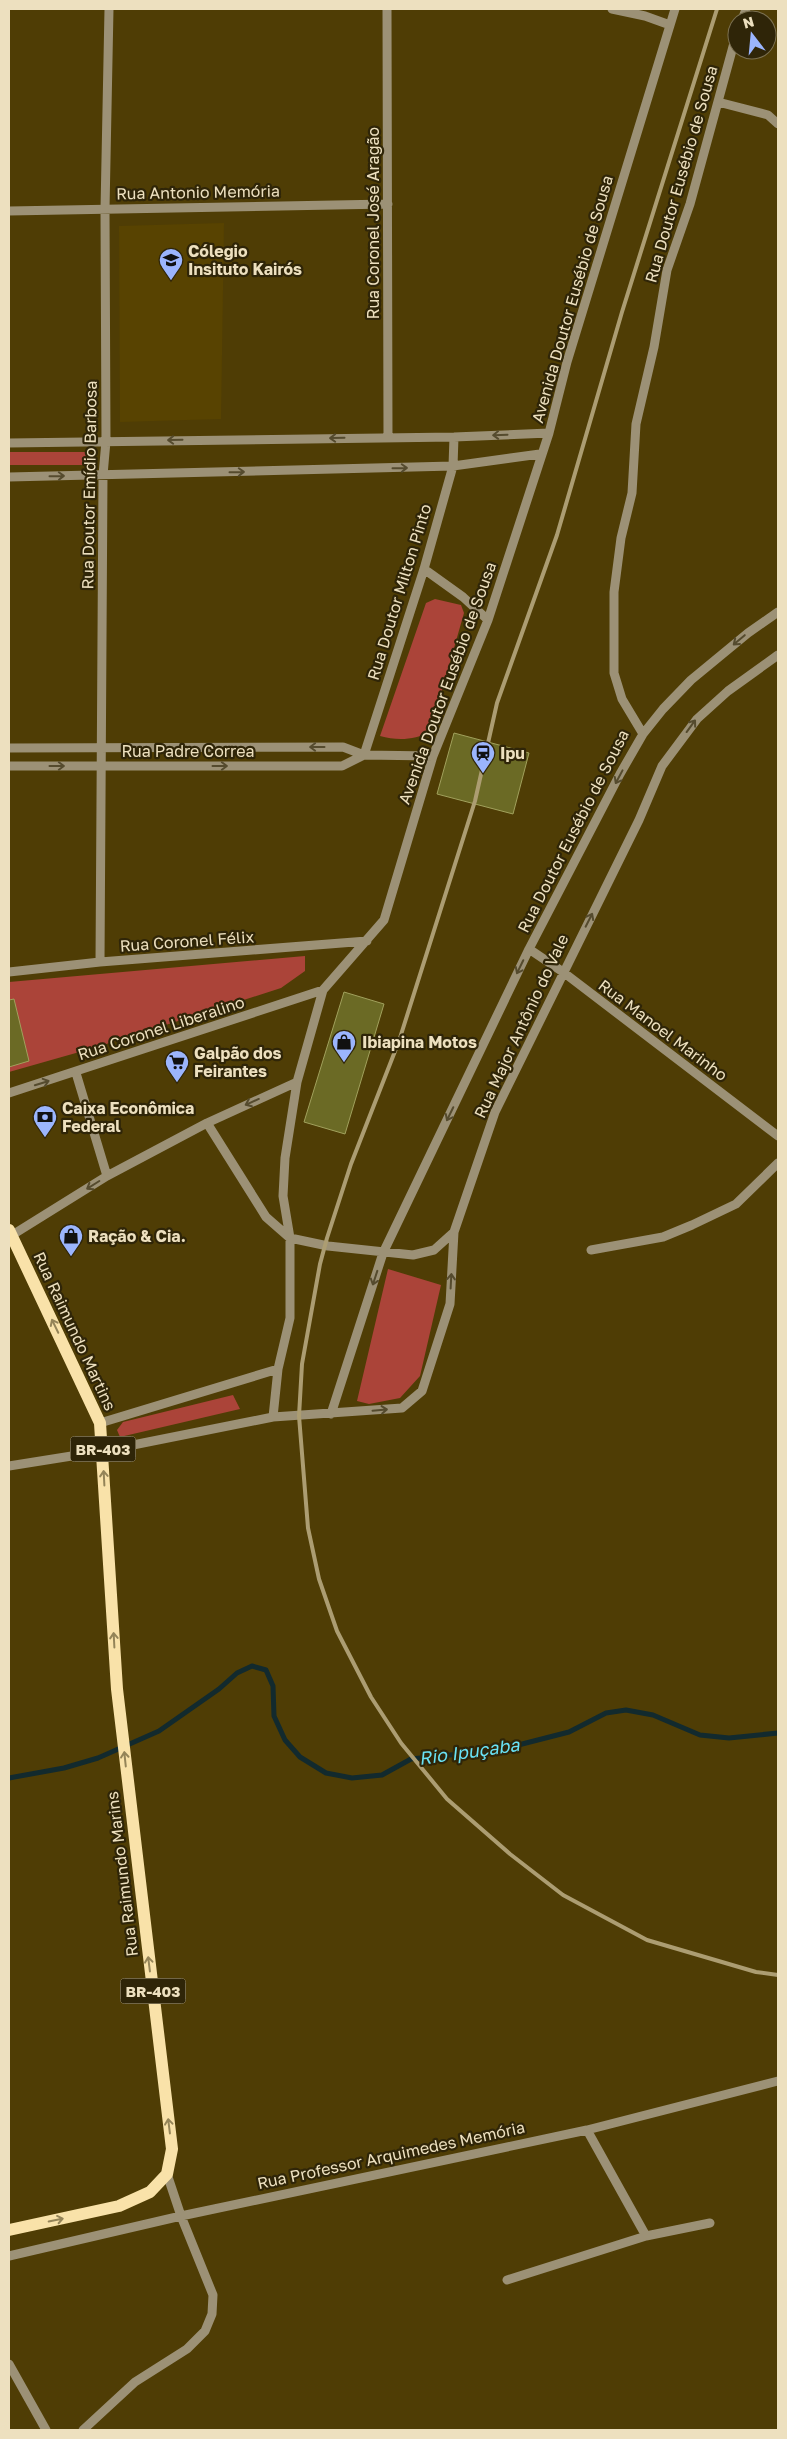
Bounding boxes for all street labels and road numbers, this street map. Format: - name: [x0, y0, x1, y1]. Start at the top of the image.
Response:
- street label: Rua Doutor Eusébio de Sousa: [640, 63, 722, 285]
- street label: Rua Coronel José Aragão: [363, 127, 383, 319]
- street label: Avenida Doutor Eusébio de Sousa: [527, 173, 617, 425]
- street label: Rua Antonio Memória: [116, 181, 280, 203]
- street label: Rua Doutor Emídio Barbosa: [77, 380, 101, 590]
- street label: Rua Doutor Milton Pinto: [363, 502, 435, 682]
- street label: Avenida Doutor Eusébio de Sousa: [394, 559, 500, 807]
- street label: Rua Doutor Eusébio de Sousa: [513, 726, 633, 936]
- street label: Rua Padre Correa: [122, 741, 254, 761]
- street label: Rua Coronel Félix: [119, 926, 255, 956]
- street label: Rua Major Antônio do Vale: [470, 931, 572, 1121]
- street label: Rua Manoel Marinho: [594, 975, 732, 1085]
- street label: Rua Coronel Liberalino: [75, 992, 247, 1064]
- street label: Rua Raimundo Martins: [29, 1248, 121, 1414]
- road number: BR-403: [70, 1436, 136, 1462]
- street label: Rua Raimundo Marins: [102, 1790, 142, 1958]
- road number: BR-403: [120, 1978, 186, 2004]
- street label: Rua Professor Arquimedes Memória: [255, 2117, 527, 2193]

